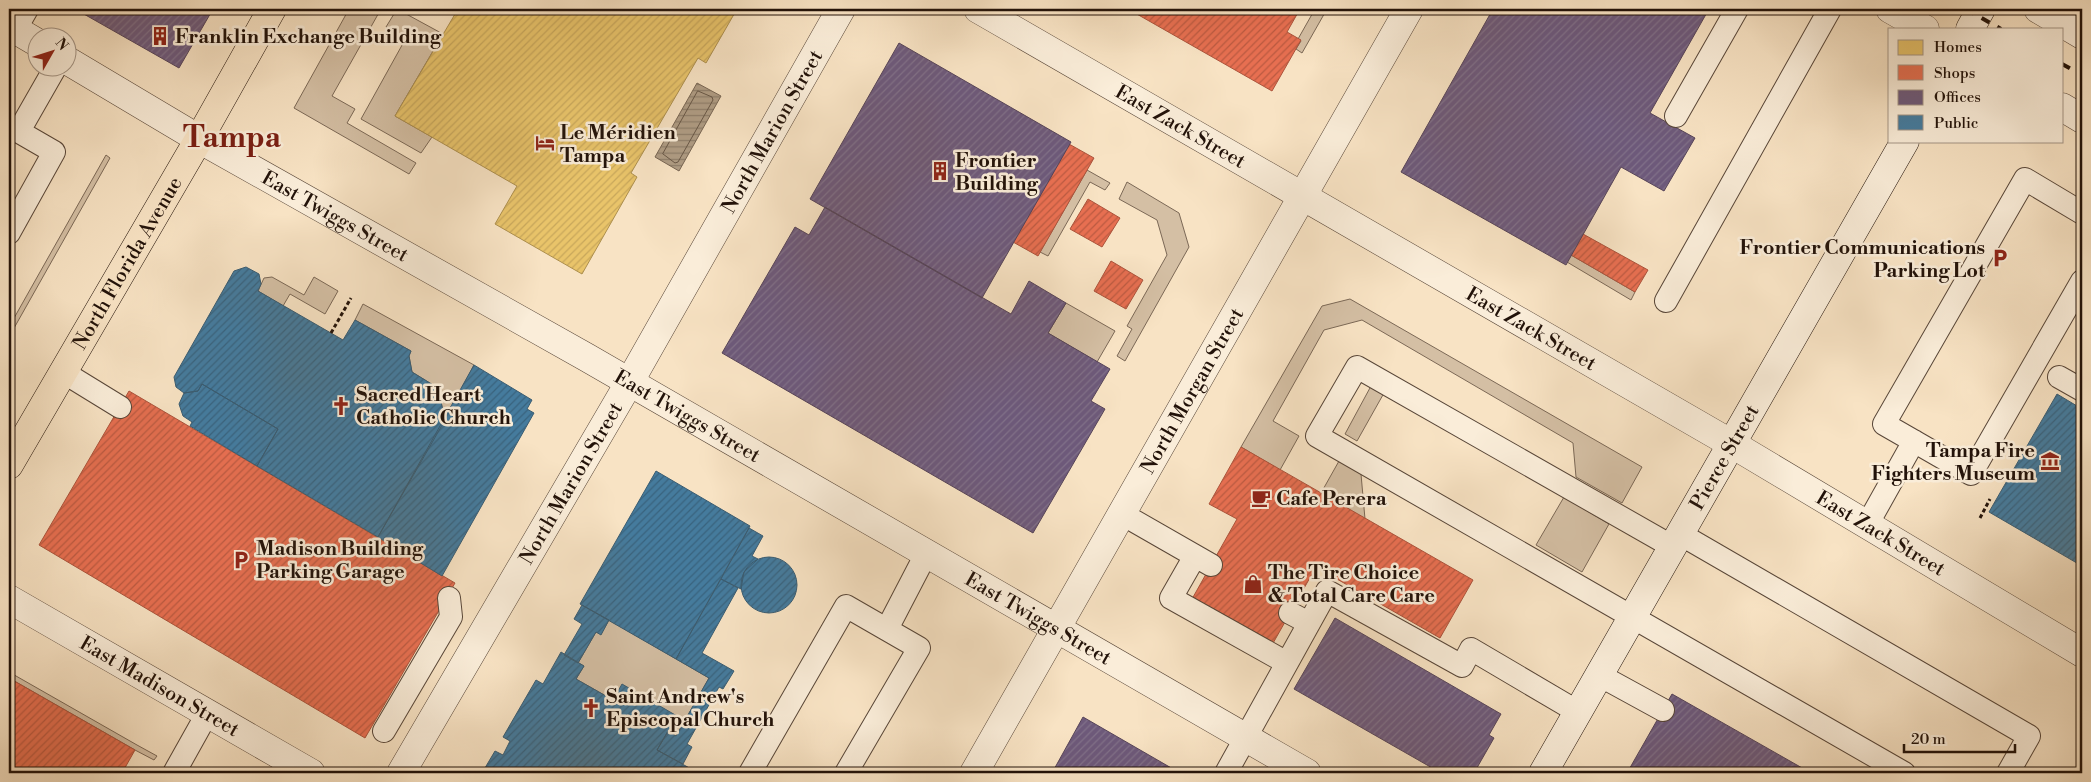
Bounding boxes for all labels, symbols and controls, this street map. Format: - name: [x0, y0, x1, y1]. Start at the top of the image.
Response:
- building icon: Franklin Exchange Building: [149, 25, 171, 47]
- place label: Franklin Exchange Building: [175, 25, 442, 50]
- north arrow: [28, 28, 78, 78]
- legend: [1888, 28, 2064, 142]
- text: N: [51, 34, 72, 54]
- text: Homes: [1934, 38, 1982, 57]
- street label: North Marion Street: [717, 46, 829, 218]
- text: Shops: [1934, 64, 1975, 83]
- street label: East Zack Street: [1110, 80, 1250, 175]
- text: Offices: [1934, 88, 1981, 107]
- text: Public: [1934, 114, 1978, 133]
- district label: Tampa: [183, 119, 282, 157]
- place label: Le Méridien Tampa: [560, 121, 676, 169]
- hotel icon: Le Méridien Tampa: [534, 132, 556, 154]
- place label: Frontier Building: [955, 149, 1039, 197]
- building icon: Frontier Building: [929, 160, 951, 182]
- street label: East Twiggs Street: [257, 166, 413, 268]
- street label: North Florida Avenue: [68, 173, 188, 355]
- place label: Frontier Communications Parking Lot: [1740, 236, 1986, 284]
- parking icon: Frontier Communications Parking Lot: [1989, 247, 2011, 269]
- street label: East Zack Street: [1461, 282, 1600, 377]
- street label: North Morgan Street: [1136, 304, 1250, 479]
- street label: East Twiggs Street: [609, 365, 765, 469]
- place label: Sacred Heart Catholic Church: [356, 383, 511, 431]
- church icon: Sacred Heart Catholic Church: [330, 395, 352, 417]
- street label: North Marion Street: [515, 398, 629, 569]
- street label: Pierce Street: [1685, 401, 1765, 515]
- place label: Tampa Fire Fighters Museum: [1871, 439, 2035, 487]
- museum icon: Tampa Fire Fighters Museum: [2039, 450, 2061, 472]
- street label: East Zack Street: [1811, 486, 1949, 582]
- cafe icon: Cafe Perera: [1250, 487, 1272, 509]
- place label: Cafe Perera: [1276, 487, 1387, 512]
- place label: Madison Building Parking Garage: [256, 537, 424, 585]
- parking icon: Madison Building Parking Garage: [230, 549, 252, 571]
- place label: The Tire Choice & Total Care Care: [1268, 561, 1435, 609]
- street label: East Twiggs Street: [960, 567, 1115, 671]
- shop icon: The Tire Choice & Total Care Care: [1242, 573, 1264, 595]
- street label: East Madison Street: [75, 631, 243, 743]
- place label: Saint Andrew's Episcopal Church: [606, 685, 775, 733]
- church icon: Saint Andrew's Episcopal Church: [580, 697, 602, 719]
- scale bar: [1904, 722, 2015, 754]
- text: 20 m: [1911, 730, 1946, 749]

